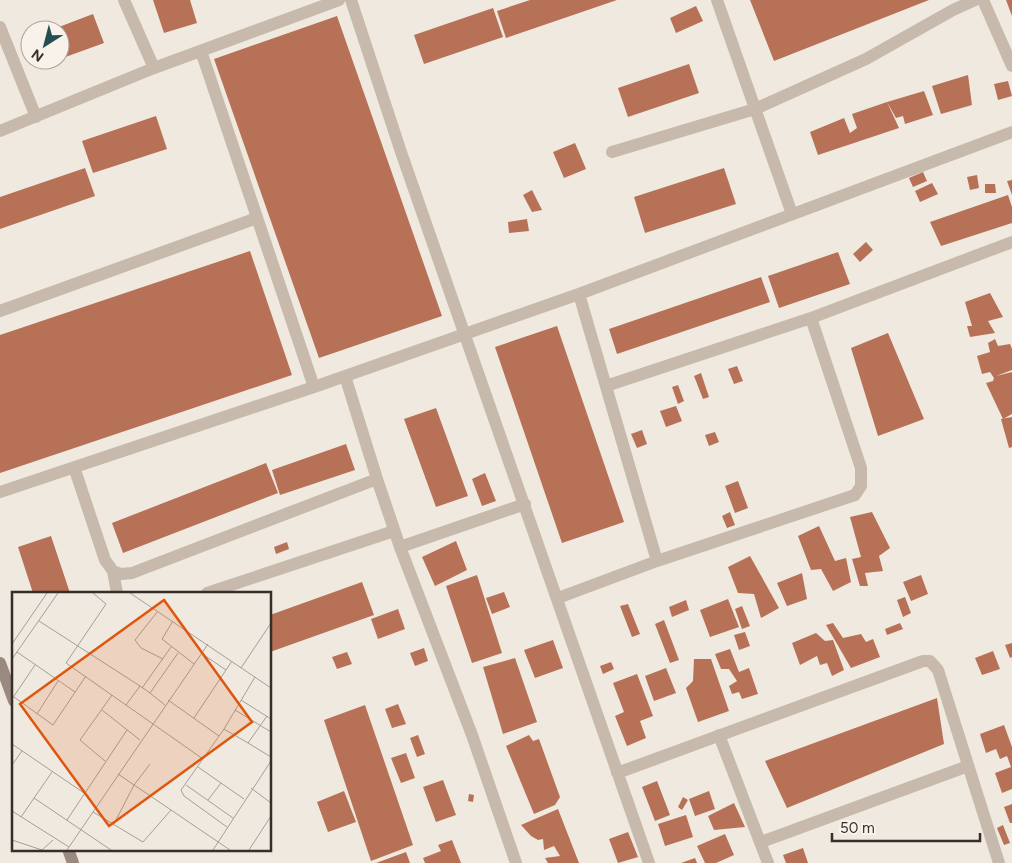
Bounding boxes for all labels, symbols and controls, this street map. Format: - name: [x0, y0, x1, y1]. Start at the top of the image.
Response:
- north arrow: [20, 20, 70, 70]
- text: N: [28, 45, 47, 65]
- inset map: [12, 592, 271, 850]
- scale bar: [832, 810, 980, 842]
- text: 50 m: [840, 819, 875, 837]

